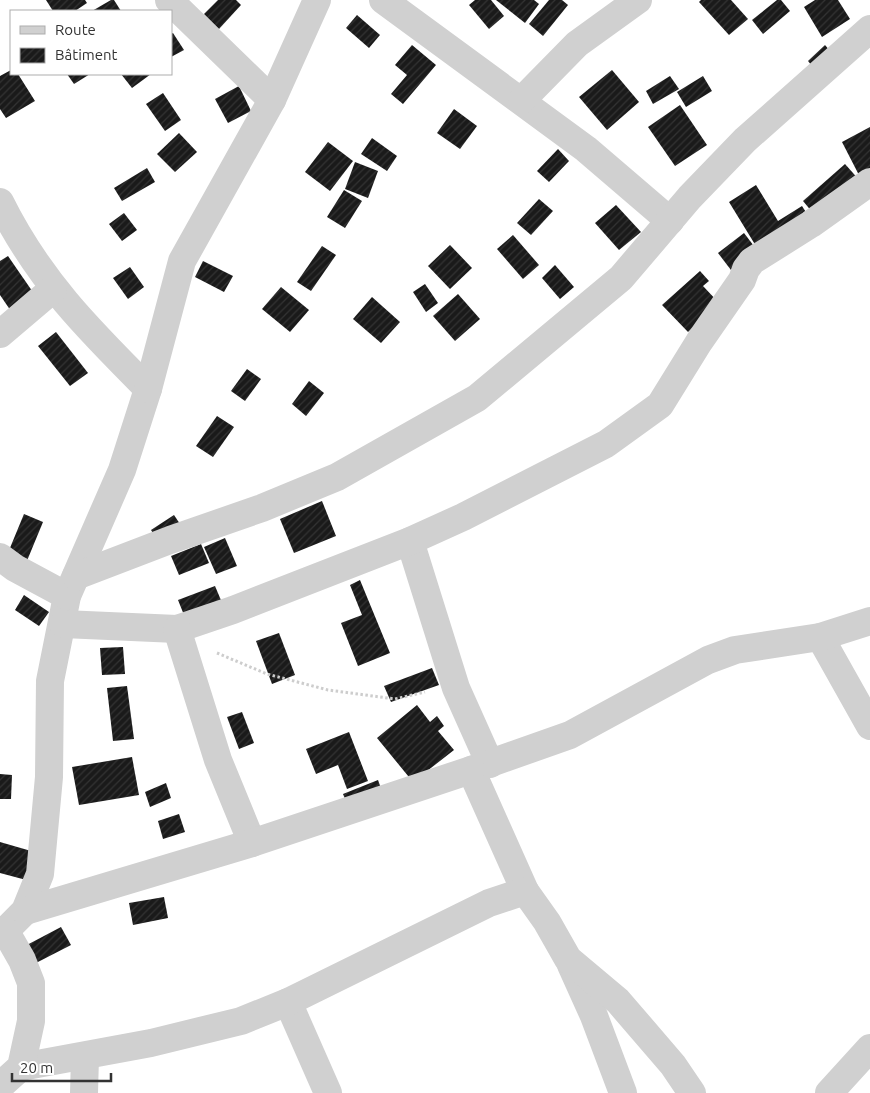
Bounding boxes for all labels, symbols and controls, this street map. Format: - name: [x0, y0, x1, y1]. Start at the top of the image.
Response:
- legend: [10, 10, 172, 75]
- text: Route: [55, 21, 96, 38]
- text: Bâtiment: [55, 46, 118, 63]
- scale bar: [12, 1050, 111, 1082]
- text: 20 m: [20, 1059, 53, 1076]

